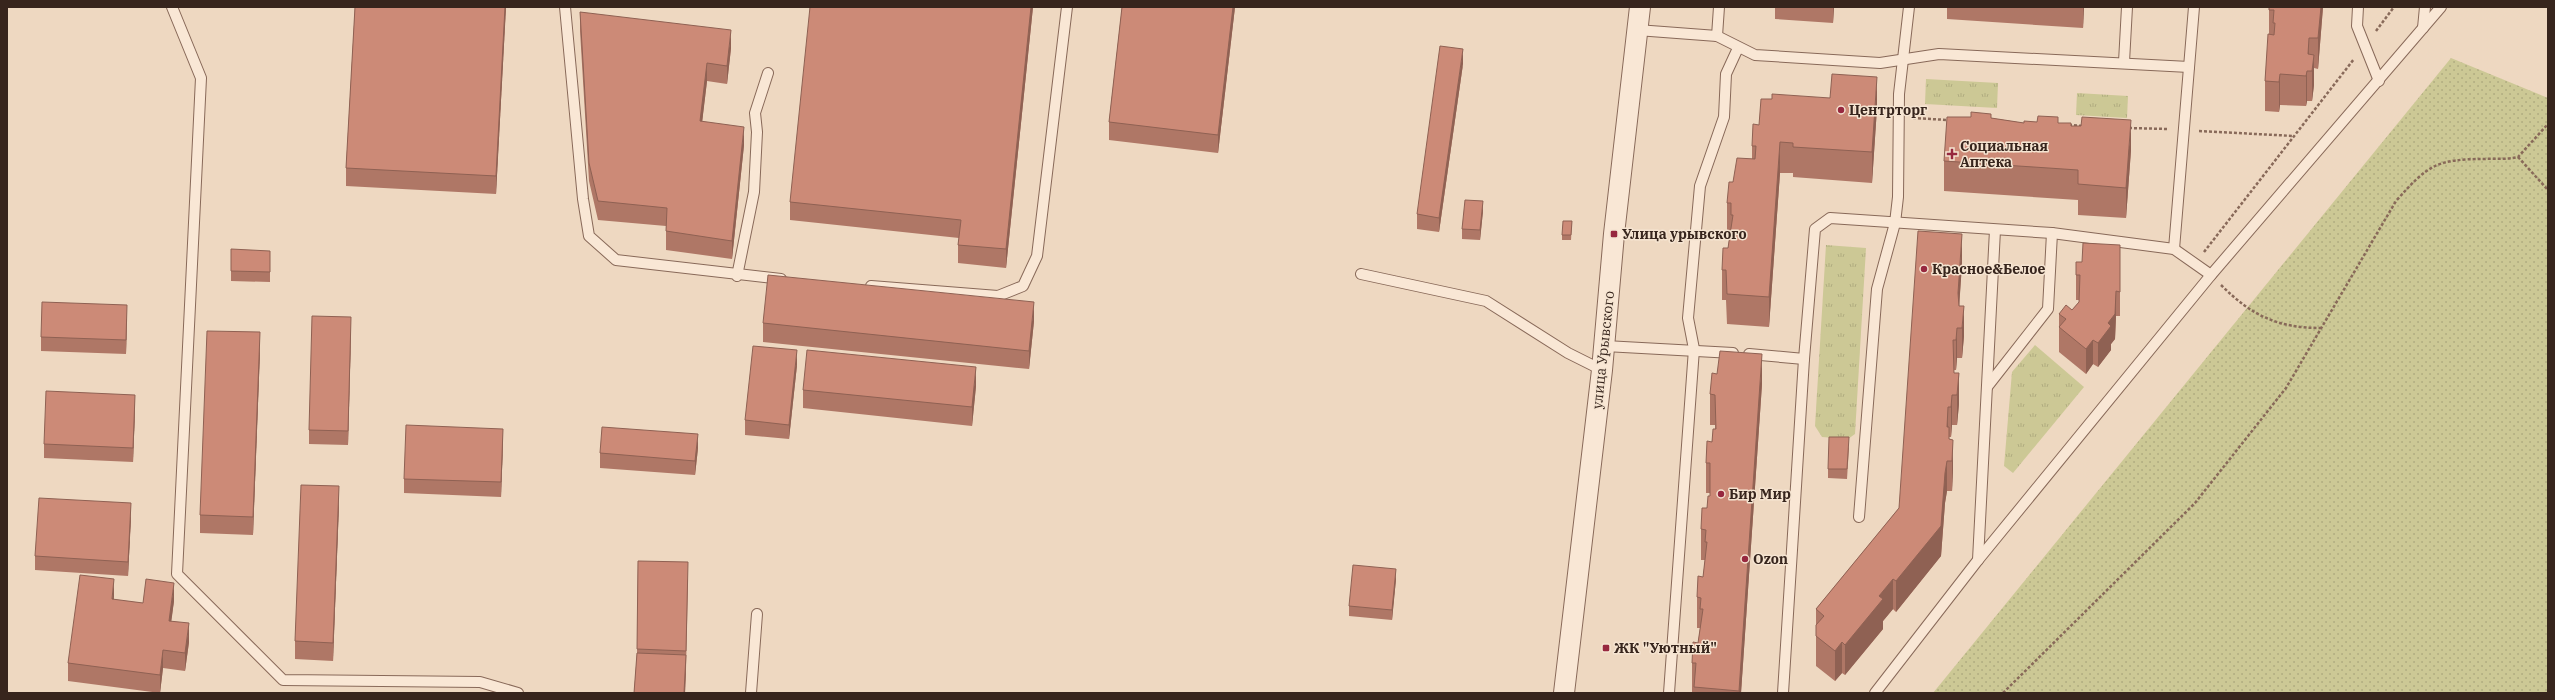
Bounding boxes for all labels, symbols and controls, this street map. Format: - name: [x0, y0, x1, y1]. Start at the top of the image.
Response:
- place label: Центрторг: [1849, 101, 1927, 119]
- marker: Центрторг: [1836, 105, 1846, 115]
- place label: Социальная Аптека: [1960, 137, 2048, 171]
- marker: Социальная Аптека: [1947, 149, 1957, 159]
- place label: Улица урывского: [1622, 225, 1747, 243]
- marker: Улица урывского: [1609, 229, 1619, 239]
- place label: Красное&Белое: [1932, 260, 2046, 278]
- marker: Красное&Белое: [1919, 264, 1929, 274]
- street label: улица Урывского: [1588, 290, 1618, 410]
- place label: Бир Мир: [1729, 485, 1791, 503]
- marker: Бир Мир: [1716, 489, 1726, 499]
- place label: Ozon: [1753, 550, 1788, 568]
- marker: Ozon: [1740, 554, 1750, 564]
- place label: ЖК "Уютный": [1614, 639, 1717, 657]
- marker: ЖК "Уютный": [1601, 643, 1611, 653]

